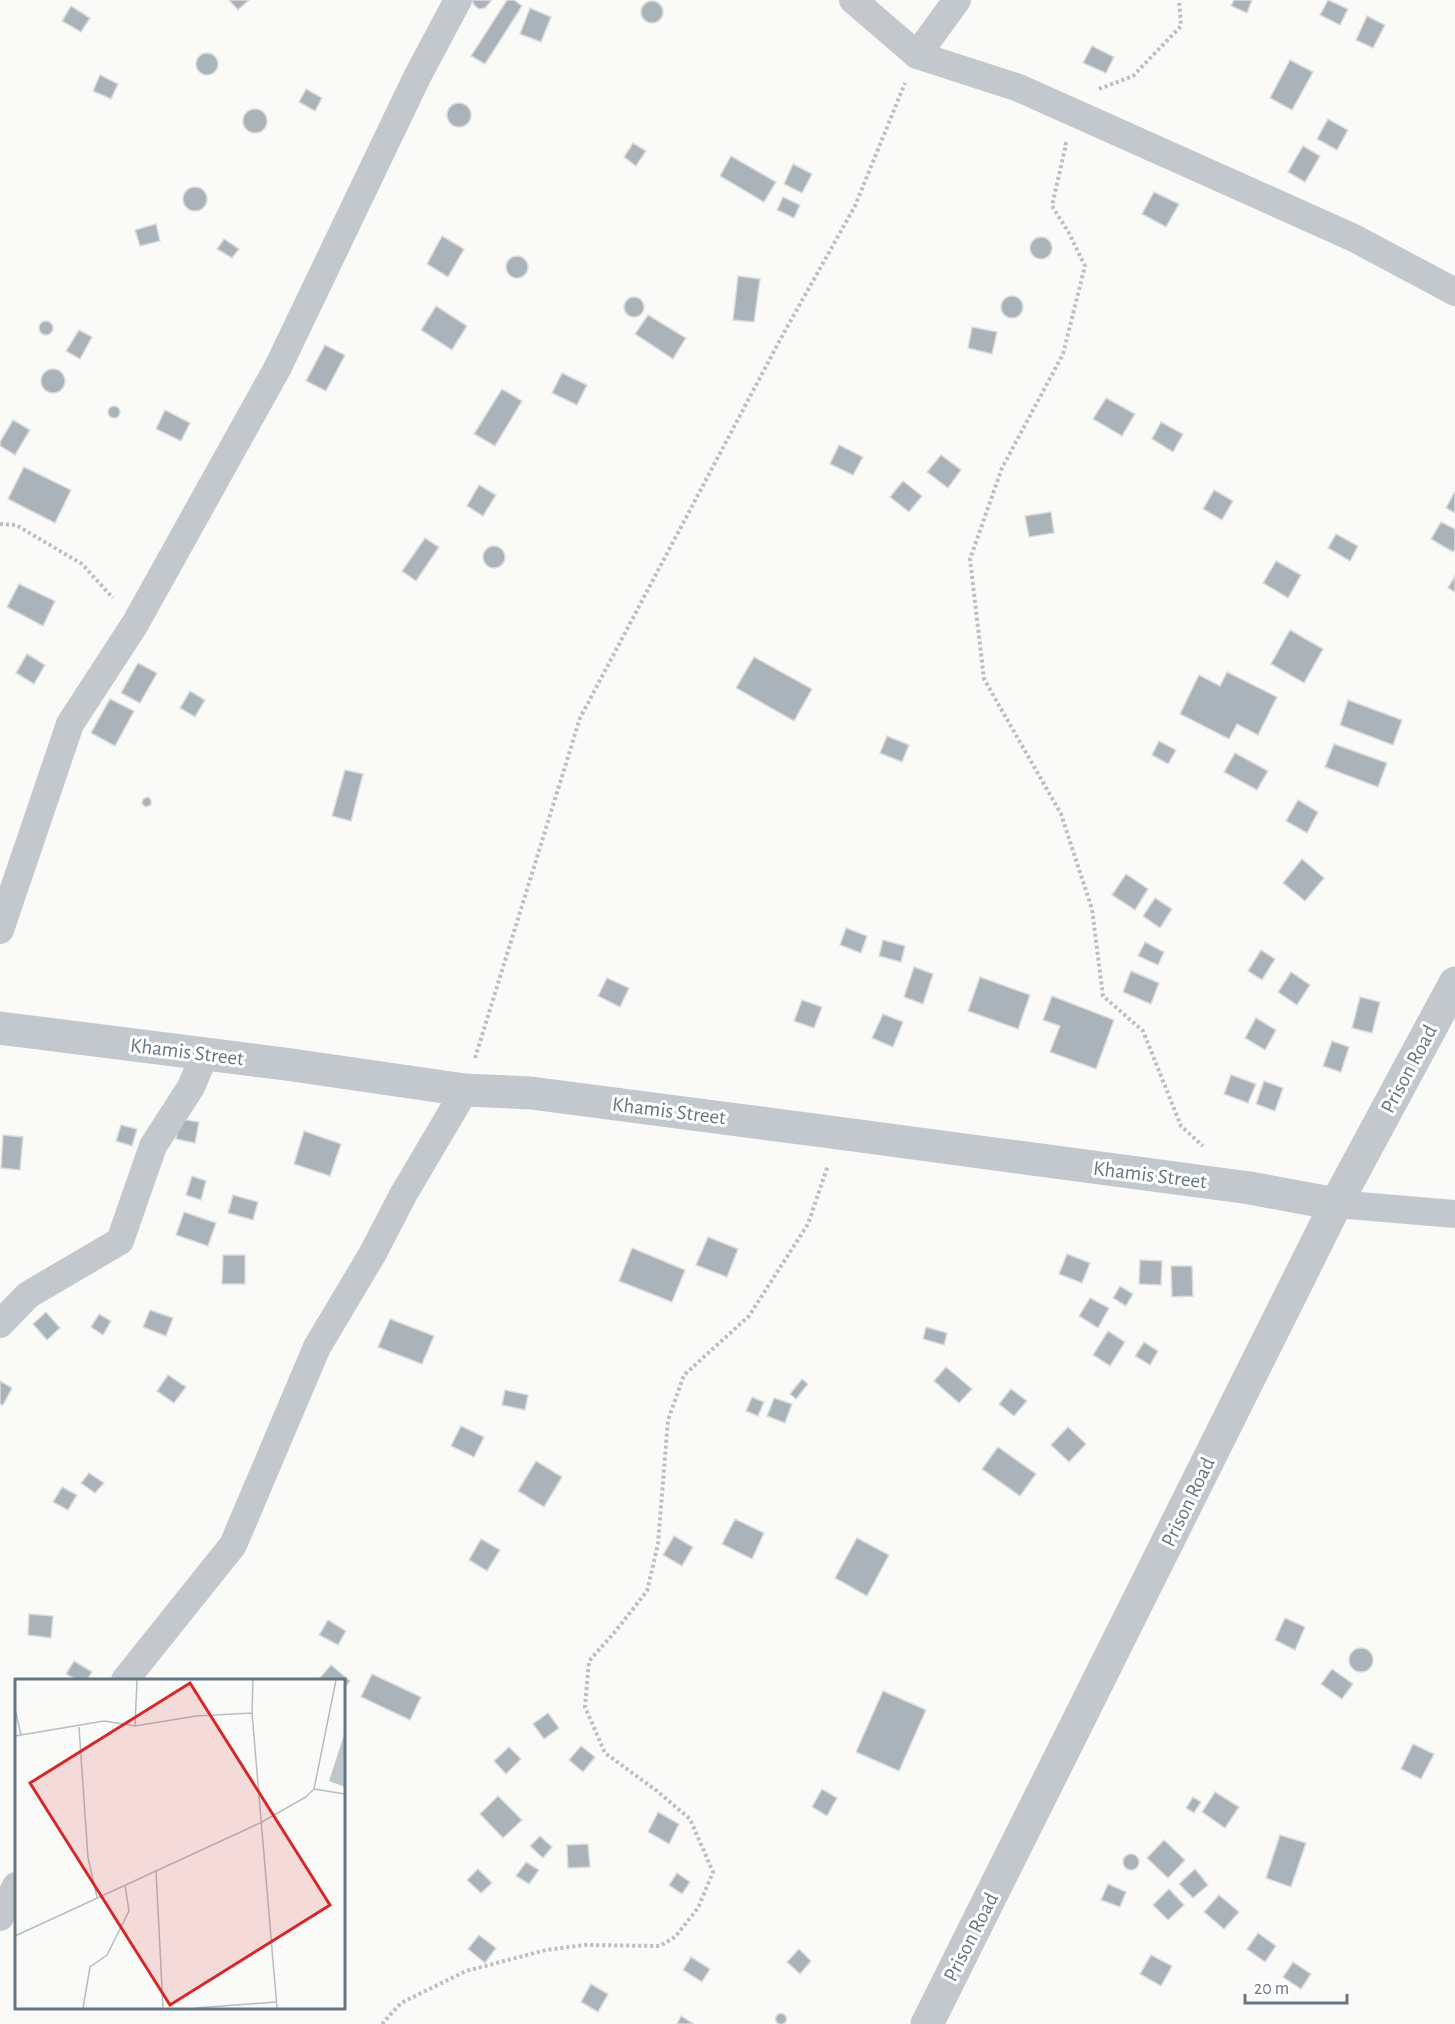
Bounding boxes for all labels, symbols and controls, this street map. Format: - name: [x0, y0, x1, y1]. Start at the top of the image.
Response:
- street label: Prison Road: [1377, 1021, 1441, 1117]
- street label: Khamis Street: [129, 1035, 245, 1069]
- street label: Khamis Street: [611, 1094, 727, 1128]
- street label: Khamis Street: [1092, 1158, 1208, 1192]
- street label: Prison Road: [1157, 1454, 1219, 1550]
- inset map: [15, 1679, 345, 2009]
- street label: Prison Road: [940, 1889, 1002, 1985]
- scale bar: [1245, 1967, 1347, 2005]
- text: 20 m: [1254, 1980, 1289, 1998]

